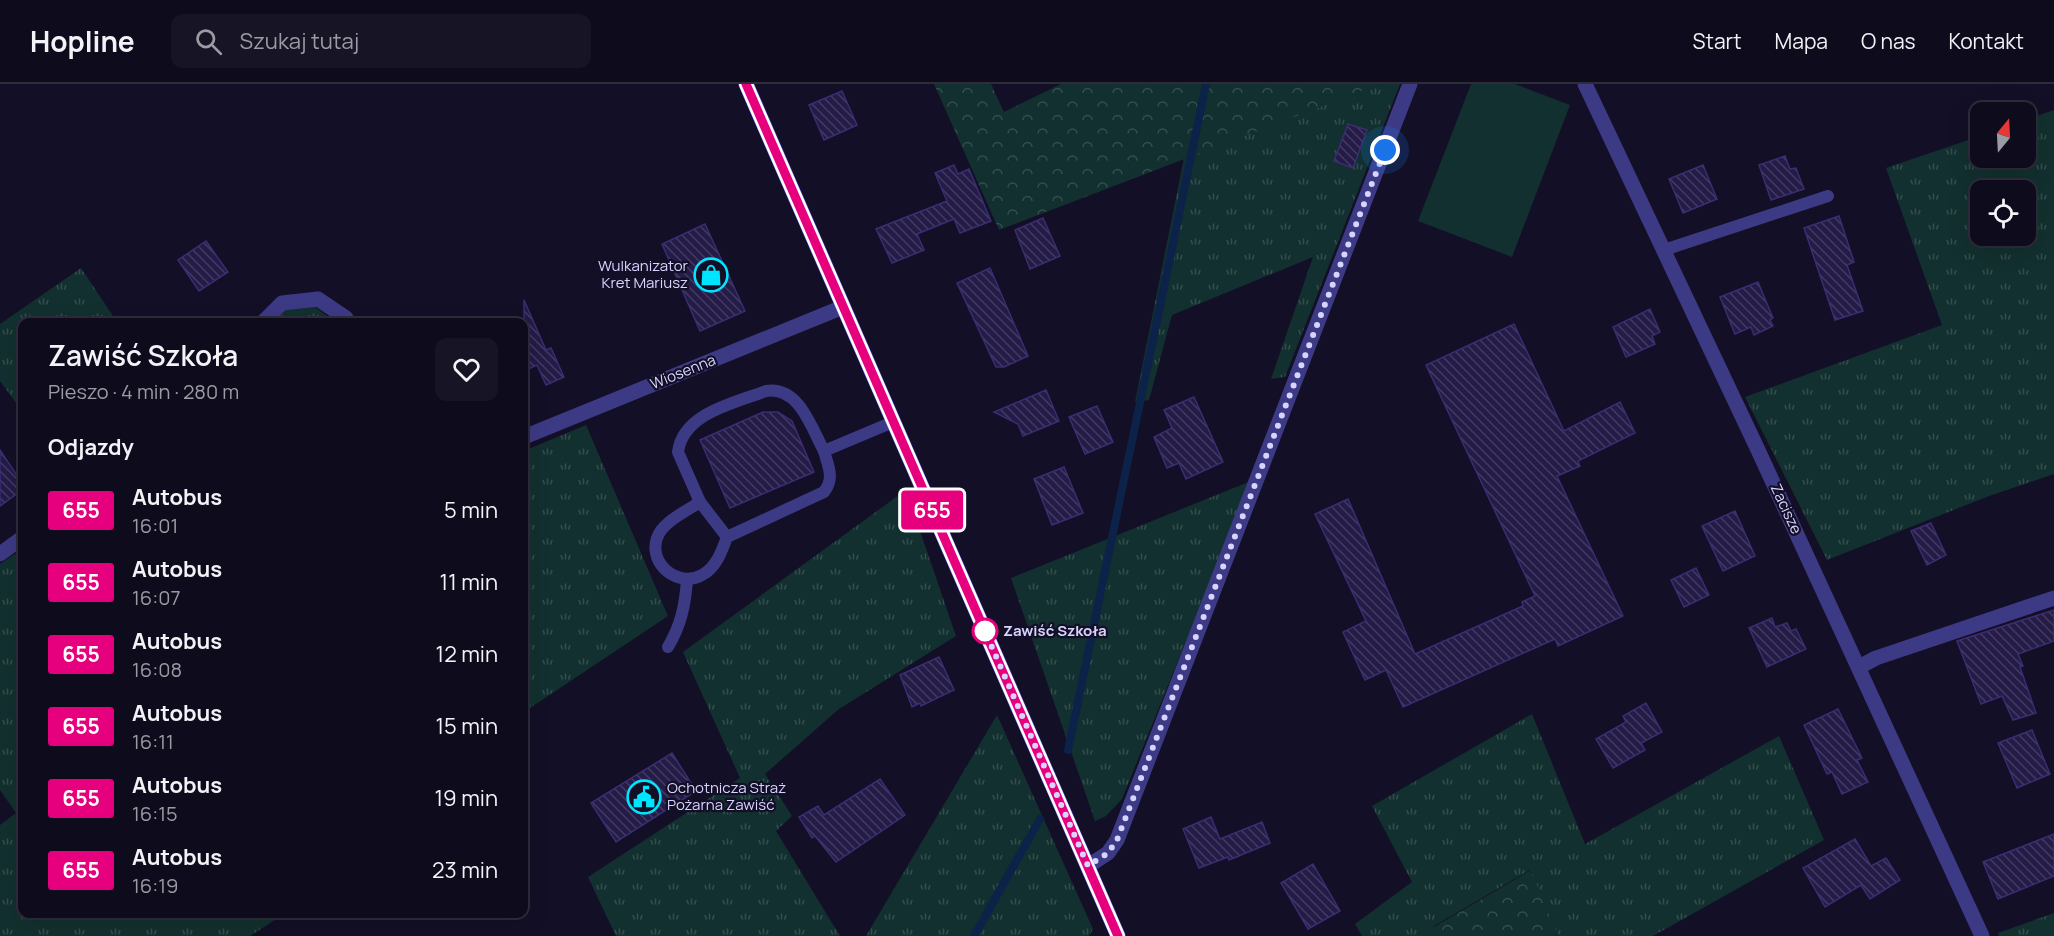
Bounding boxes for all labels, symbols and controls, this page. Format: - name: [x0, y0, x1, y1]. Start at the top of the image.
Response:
- search box: [171, 14, 591, 68]
- text: Hopline: [30, 22, 135, 60]
- icon: search: [192, 25, 225, 58]
- text: Szukaj tutaj: [240, 26, 359, 56]
- text: Start: [1693, 27, 1742, 55]
- text: Mapa: [1775, 27, 1828, 55]
- text: O nas: [1861, 27, 1916, 55]
- text: Kontakt: [1949, 27, 2024, 55]
- north arrow: [1970, 102, 2036, 168]
- map controls: [1970, 102, 2036, 246]
- your location: [1370, 135, 1400, 165]
- button: locate: [1970, 180, 2036, 246]
- place label: Wulkanizator Kret Mariusz: [598, 255, 689, 293]
- shop icon: Wulkanizator Kret Mariusz: [693, 257, 729, 293]
- text: Zawiść Szkoła: [48, 336, 238, 374]
- button: heart: [435, 338, 498, 401]
- street label: Wiosenna: [647, 349, 719, 394]
- text: Pieszo · 4 min · 280 m: [48, 378, 239, 405]
- text: Odjazdy: [48, 432, 134, 462]
- street label: Zacisze: [1766, 480, 1807, 538]
- text: Autobus: [132, 482, 222, 512]
- line badge: 655: [898, 490, 966, 530]
- text: 5 min: [444, 495, 498, 525]
- text: 655: [62, 496, 100, 524]
- text: 655: [913, 496, 951, 524]
- text: 16:01: [132, 512, 178, 539]
- text: Autobus: [132, 554, 222, 584]
- text: 11 min: [440, 567, 498, 597]
- text: 655: [62, 568, 100, 596]
- text: 16:07: [132, 584, 180, 611]
- marker: Zawiść Szkoła: [972, 618, 998, 644]
- place label: Zawiść Szkoła: [1003, 620, 1107, 641]
- text: Autobus: [132, 626, 222, 656]
- text: 12 min: [436, 639, 498, 669]
- text: 655: [62, 640, 100, 668]
- text: 16:08: [132, 656, 182, 683]
- text: Autobus: [132, 698, 222, 728]
- text: 15 min: [435, 711, 498, 741]
- text: 655: [62, 712, 100, 740]
- text: 16:11: [132, 728, 174, 755]
- text: Autobus: [132, 770, 222, 800]
- place label: Ochotnicza Straż Pożarna Zawiść: [667, 777, 786, 815]
- public building icon: Ochotnicza Straż Pożarna Zawiść: [626, 779, 662, 815]
- text: 19 min: [435, 783, 498, 813]
- text: 655: [62, 784, 100, 812]
- text: 16:15: [132, 800, 178, 827]
- text: Autobus: [132, 842, 222, 872]
- text: 23 min: [432, 855, 498, 885]
- text: 655: [62, 856, 100, 884]
- text: 16:19: [132, 872, 178, 899]

